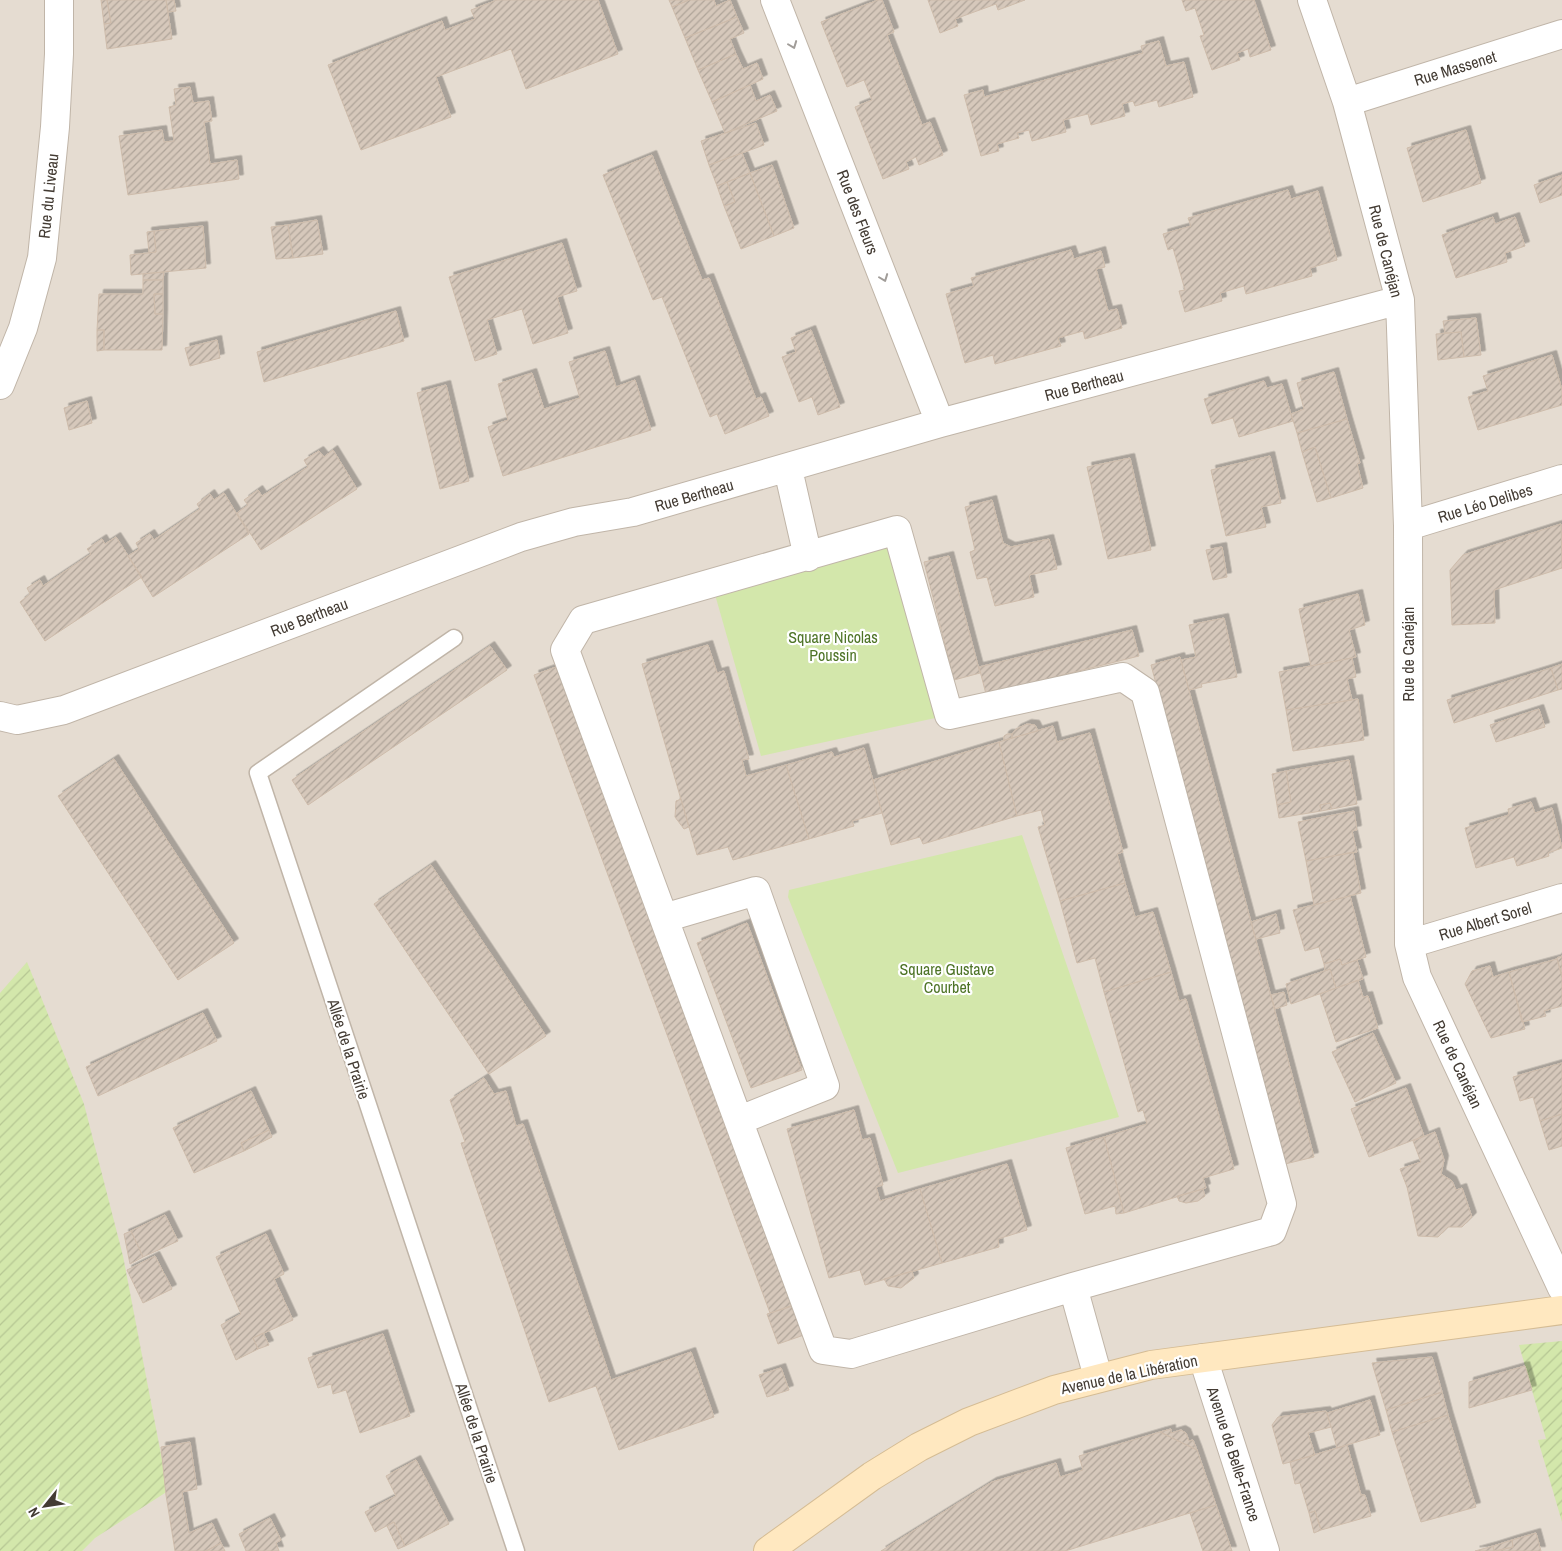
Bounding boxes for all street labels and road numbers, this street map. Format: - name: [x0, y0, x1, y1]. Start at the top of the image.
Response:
- street label: Rue Massenet: [1411, 45, 1499, 91]
- street label: Rue du Liveau: [33, 152, 63, 240]
- street label: Rue des Fleurs: [832, 167, 884, 257]
- street label: Rue de Canéjan: [1364, 202, 1408, 300]
- street label: Rue Bertheau: [1042, 364, 1126, 406]
- street label: Rue Bertheau: [652, 473, 736, 517]
- street label: Rue Léo Delibes: [1435, 478, 1535, 528]
- street label: Rue Bertheau: [267, 592, 351, 642]
- street label: Rue de Canéjan: [1397, 607, 1419, 701]
- street label: Rue Albert Sorel: [1436, 896, 1534, 945]
- street label: Allée de la Prairie: [322, 995, 376, 1102]
- street label: Rue de Canéjan: [1428, 1016, 1488, 1112]
- street label: Avenue de la Libération: [1058, 1349, 1199, 1399]
- street label: Allée de la Prairie: [450, 1379, 504, 1486]
- street label: Avenue de Belle-France: [1202, 1383, 1266, 1524]

